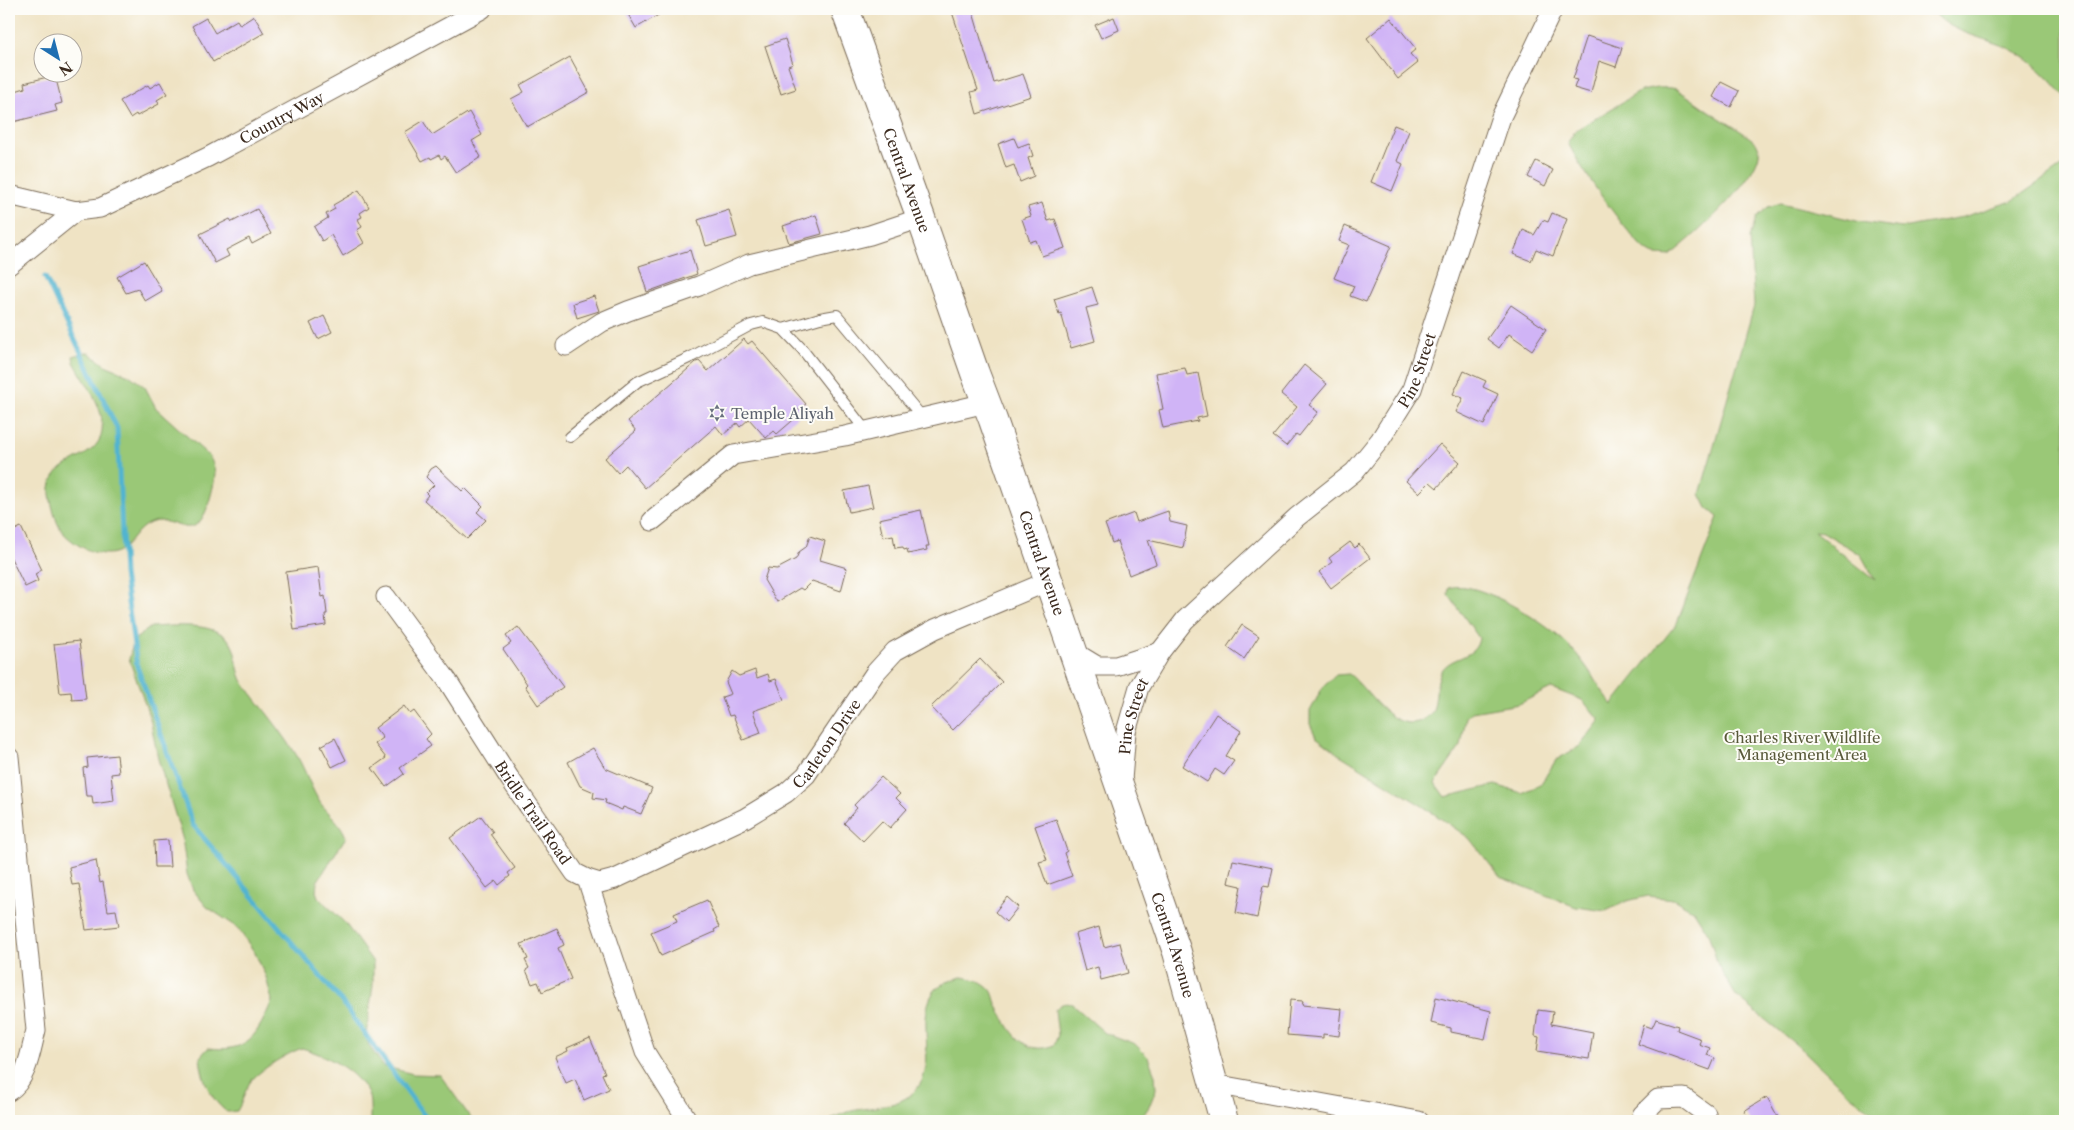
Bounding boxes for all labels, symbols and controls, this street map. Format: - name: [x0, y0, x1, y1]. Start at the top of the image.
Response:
- north arrow: [32, 32, 82, 82]
- text: N: [55, 58, 76, 79]
- street label: Country Way: [236, 86, 328, 148]
- street label: Central Avenue: [879, 125, 935, 235]
- street label: Pine Street: [1393, 330, 1440, 411]
- synagogue icon: Temple Aliyah: [707, 403, 727, 423]
- place label: Temple Aliyah: [731, 404, 835, 423]
- street label: Central Avenue: [1015, 508, 1069, 618]
- street label: Pine Street: [1115, 673, 1152, 755]
- street label: Carleton Drive: [788, 695, 864, 792]
- park label: Charles River Wildlife Management Area: [1724, 728, 1880, 764]
- street label: Bridle Trail Road: [491, 757, 576, 868]
- street label: Central Avenue: [1147, 890, 1199, 1000]

